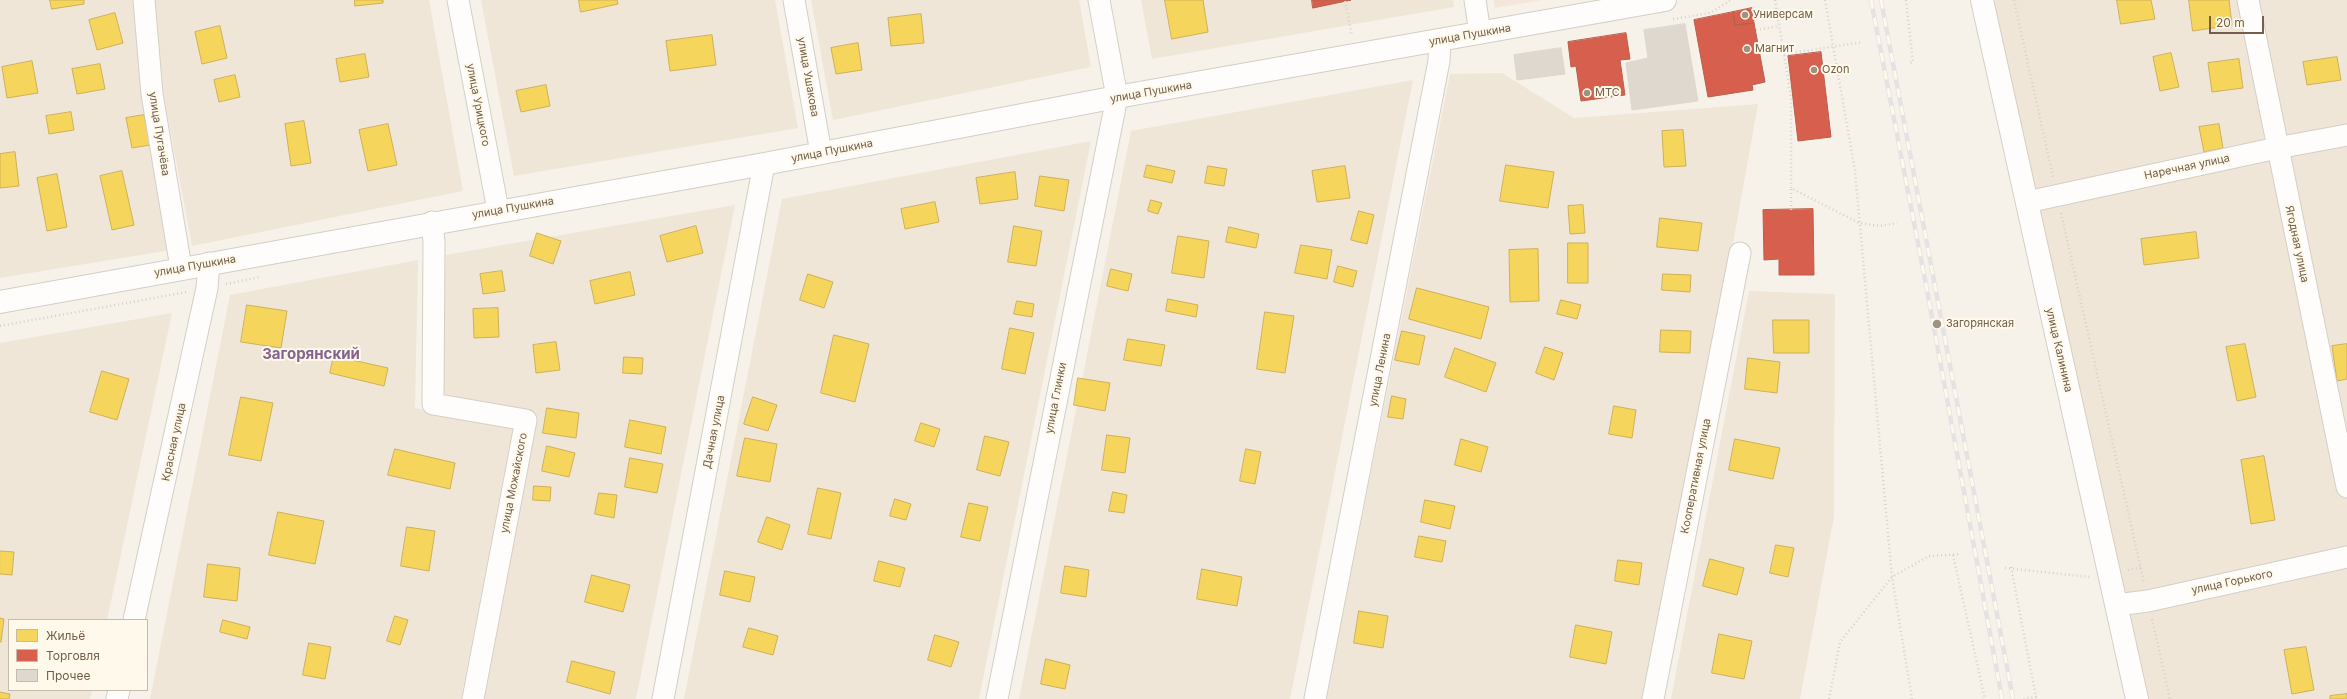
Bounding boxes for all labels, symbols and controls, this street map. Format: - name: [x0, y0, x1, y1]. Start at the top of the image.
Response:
- place label: Универсам: [1753, 8, 1813, 22]
- scale bar: [2211, 8, 2266, 34]
- marker: Универсам: [1740, 10, 1750, 20]
- text: 20 m: [2216, 15, 2245, 30]
- street label: улица Пушкина: [1428, 21, 1512, 49]
- street label: улица Ушакова: [794, 36, 822, 118]
- place label: Магнит: [1755, 42, 1794, 56]
- marker: Магнит: [1742, 44, 1752, 54]
- street label: улица Урицкого: [463, 62, 493, 148]
- place label: Ozon: [1822, 63, 1849, 77]
- marker: Ozon: [1809, 65, 1819, 75]
- street label: улица Пушкина: [1109, 78, 1193, 106]
- place label: МТС: [1595, 86, 1620, 100]
- marker: МТС: [1582, 88, 1592, 98]
- street label: улица Пугачёва: [146, 91, 172, 177]
- street label: улица Пушкина: [790, 137, 874, 165]
- street label: Наречная улица: [2143, 151, 2231, 183]
- street label: улица Пушкина: [471, 194, 555, 222]
- street label: Ягодная улица: [2282, 204, 2312, 284]
- street label: улица Пушкина: [153, 252, 237, 280]
- street label: улица Калинина: [2043, 306, 2075, 394]
- place label: Загорянская: [1946, 317, 2014, 331]
- marker: Загорянская: [1931, 318, 1943, 330]
- street label: улица Ленина: [1366, 332, 1394, 408]
- district label: Загорянский: [262, 345, 360, 363]
- street label: улица Глинки: [1043, 361, 1069, 435]
- street label: Дачная улица: [700, 394, 728, 470]
- street label: Красная улица: [159, 402, 189, 482]
- street label: Кооперативная улица: [1678, 417, 1714, 535]
- street label: улица Можайского: [498, 432, 530, 534]
- street label: улица Горького: [2190, 567, 2274, 597]
- legend: [8, 619, 148, 691]
- text: Жильё: [46, 628, 85, 643]
- text: Торговля: [46, 648, 100, 663]
- text: Прочее: [46, 668, 91, 683]

